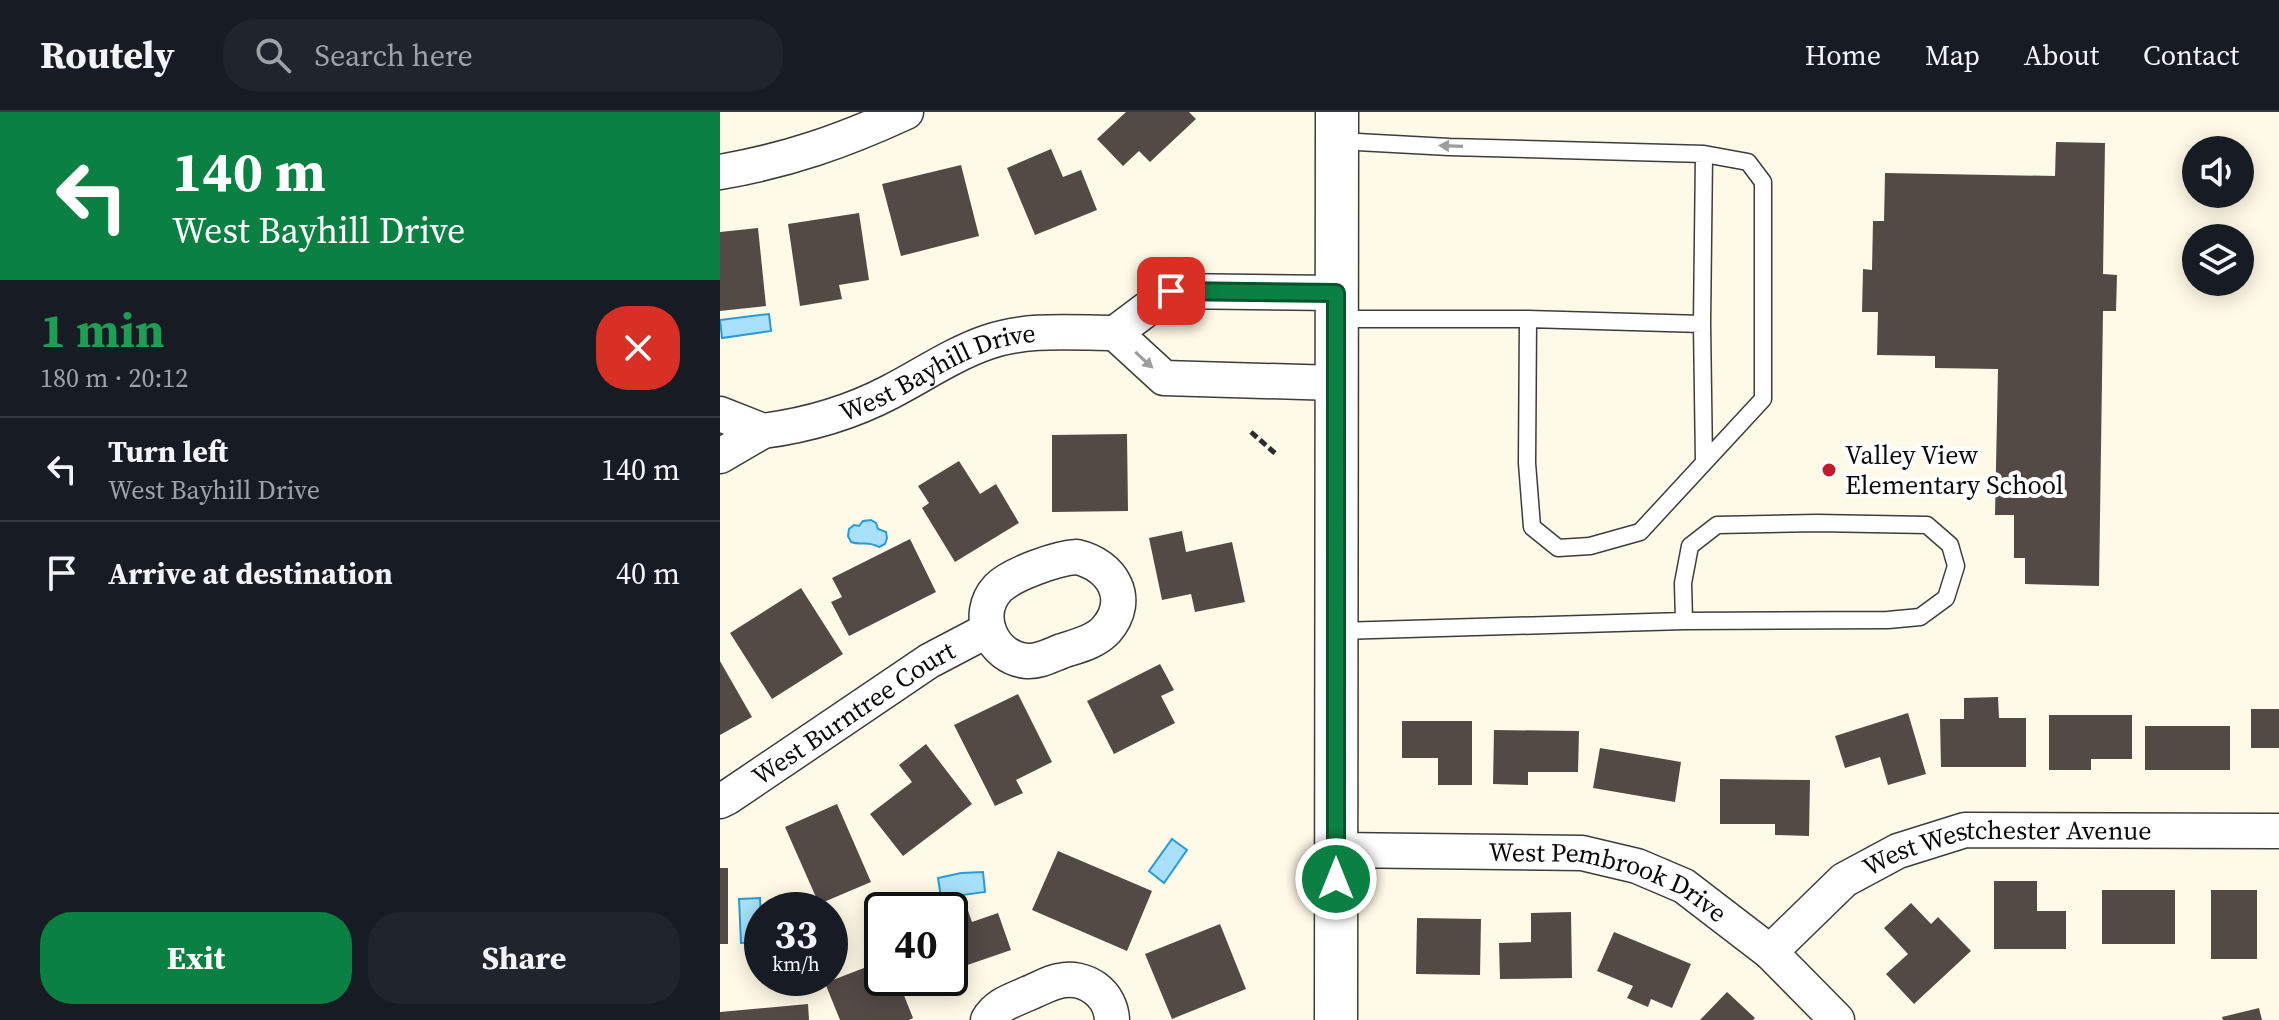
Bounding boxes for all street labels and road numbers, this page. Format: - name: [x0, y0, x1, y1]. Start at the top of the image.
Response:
- street label: West Bayhill Drive: [835, 315, 1037, 430]
- street label: West Burntree Court: [745, 632, 962, 794]
- street label: West Westchester Avenue: [1856, 812, 2152, 885]
- street label: West Pembrook Drive: [1488, 834, 1734, 931]

